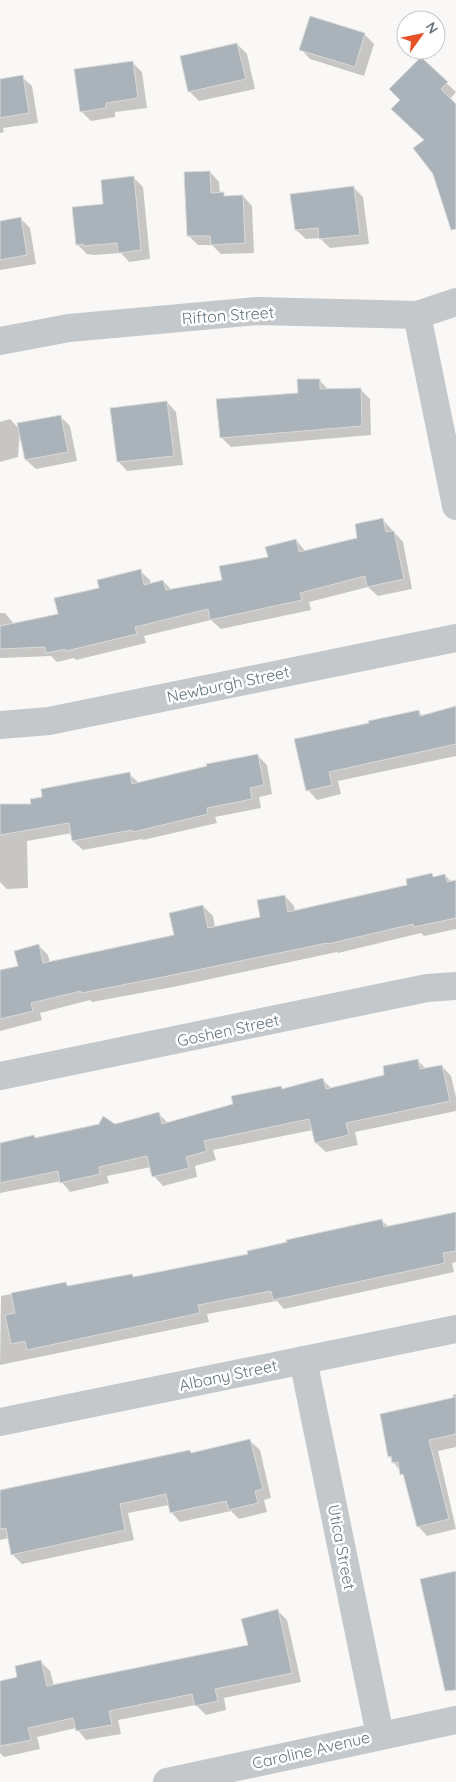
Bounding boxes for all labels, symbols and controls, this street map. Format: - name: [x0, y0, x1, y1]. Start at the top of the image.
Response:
- north arrow: [396, 10, 446, 60]
- text: N: [422, 19, 442, 37]
- street label: Rifton Street: [181, 302, 275, 328]
- street label: Newburgh Street: [165, 661, 291, 707]
- street label: Goshen Street: [175, 1009, 281, 1051]
- street label: Albany Street: [177, 1355, 279, 1395]
- street label: Utica Street: [324, 1503, 360, 1591]
- street label: Caroline Avenue: [250, 1727, 372, 1773]

